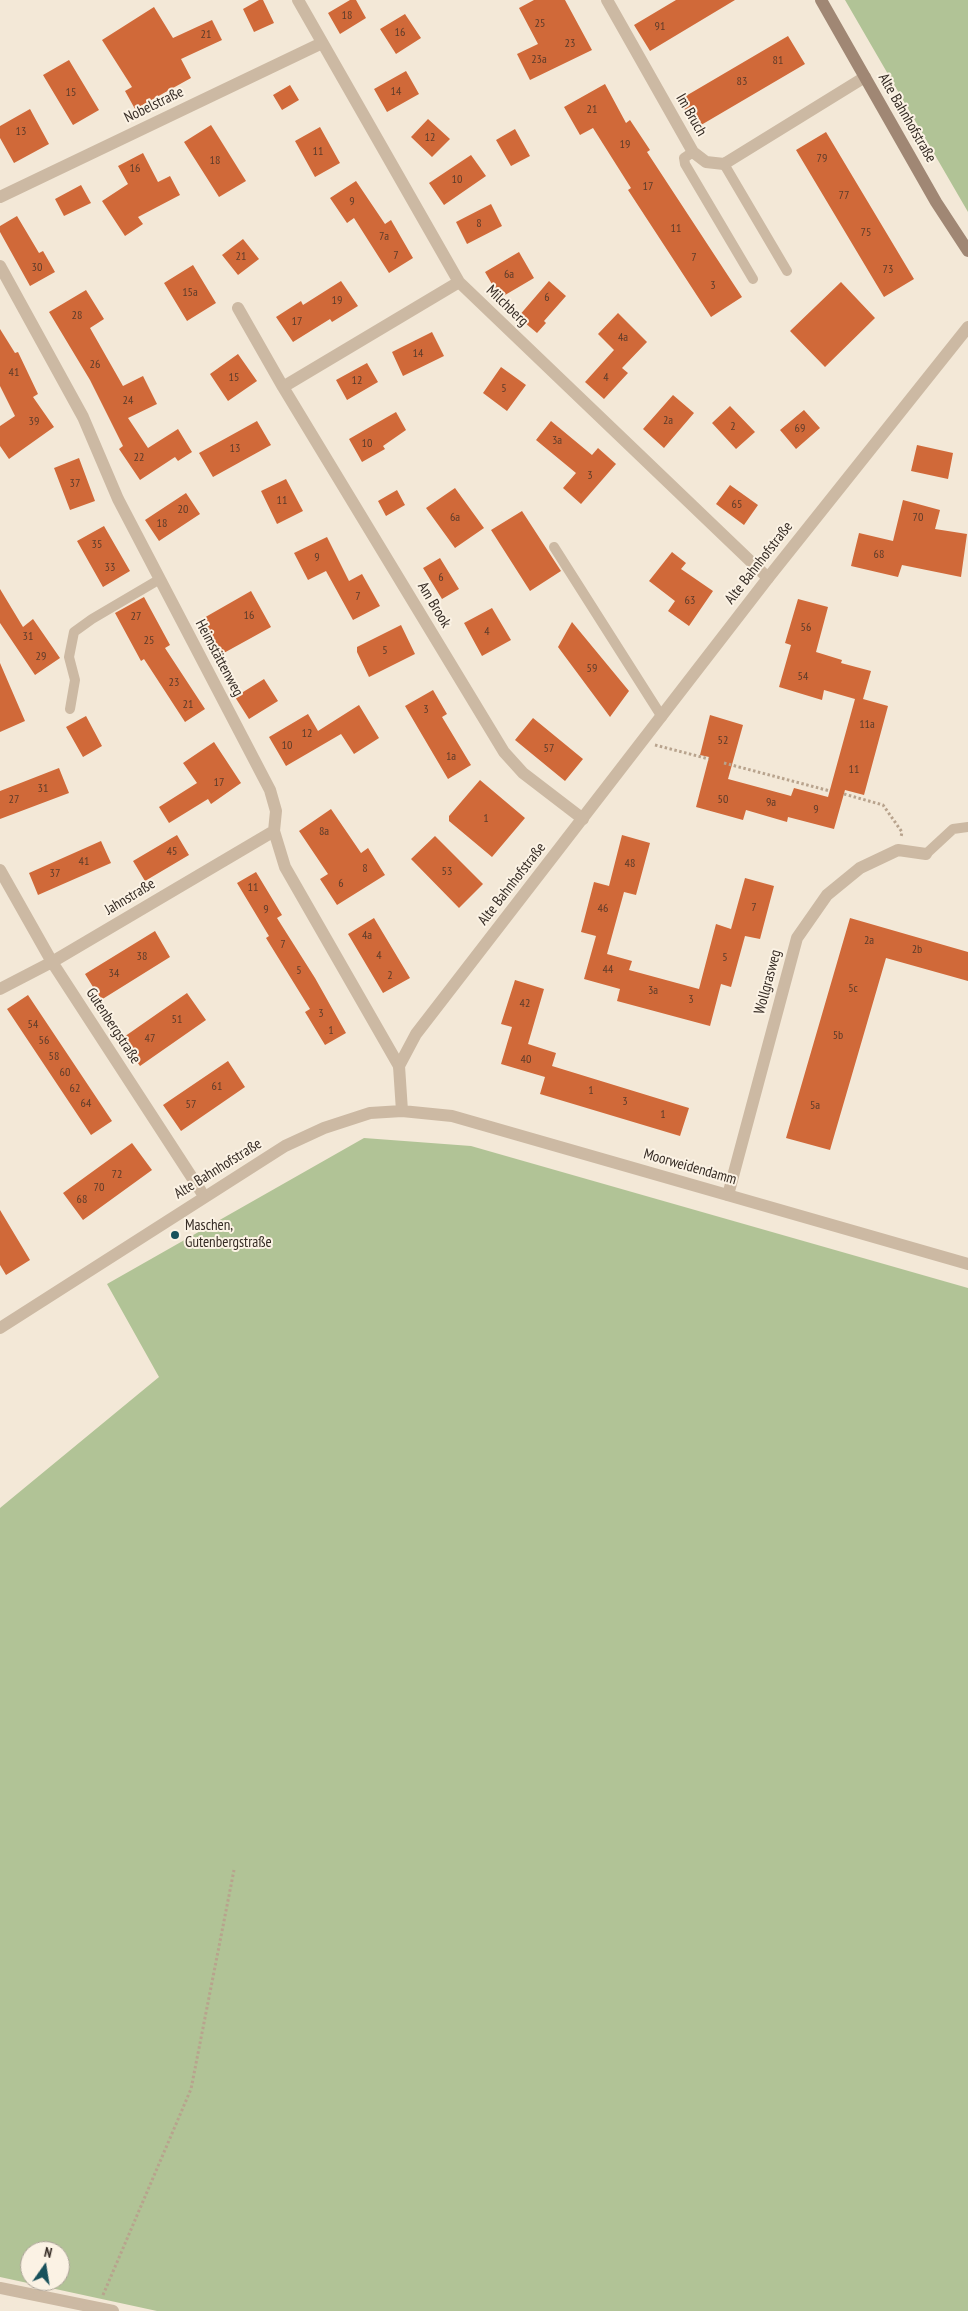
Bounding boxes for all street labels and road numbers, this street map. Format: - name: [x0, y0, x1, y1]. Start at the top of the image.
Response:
- street label: Alte Bahnhofstraße: [874, 70, 940, 166]
- street label: Nobelstraße: [121, 83, 187, 127]
- street label: Im Bruch: [672, 91, 710, 139]
- street label: Milchberg: [482, 282, 532, 330]
- street label: Alte Bahnhofstraße: [721, 518, 797, 608]
- street label: Am Brook: [413, 579, 455, 631]
- street label: Heimstättenweg: [191, 616, 247, 700]
- street label: Alte Bahnhofstraße: [474, 839, 550, 929]
- street label: Jahnstraße: [102, 875, 158, 919]
- street label: Wollgrasweg: [751, 948, 785, 1016]
- street label: Gutenbergstraße: [82, 985, 144, 1067]
- street label: Alte Bahnhofstraße: [171, 1135, 265, 1203]
- street label: Moorweidendamm: [641, 1145, 739, 1189]

